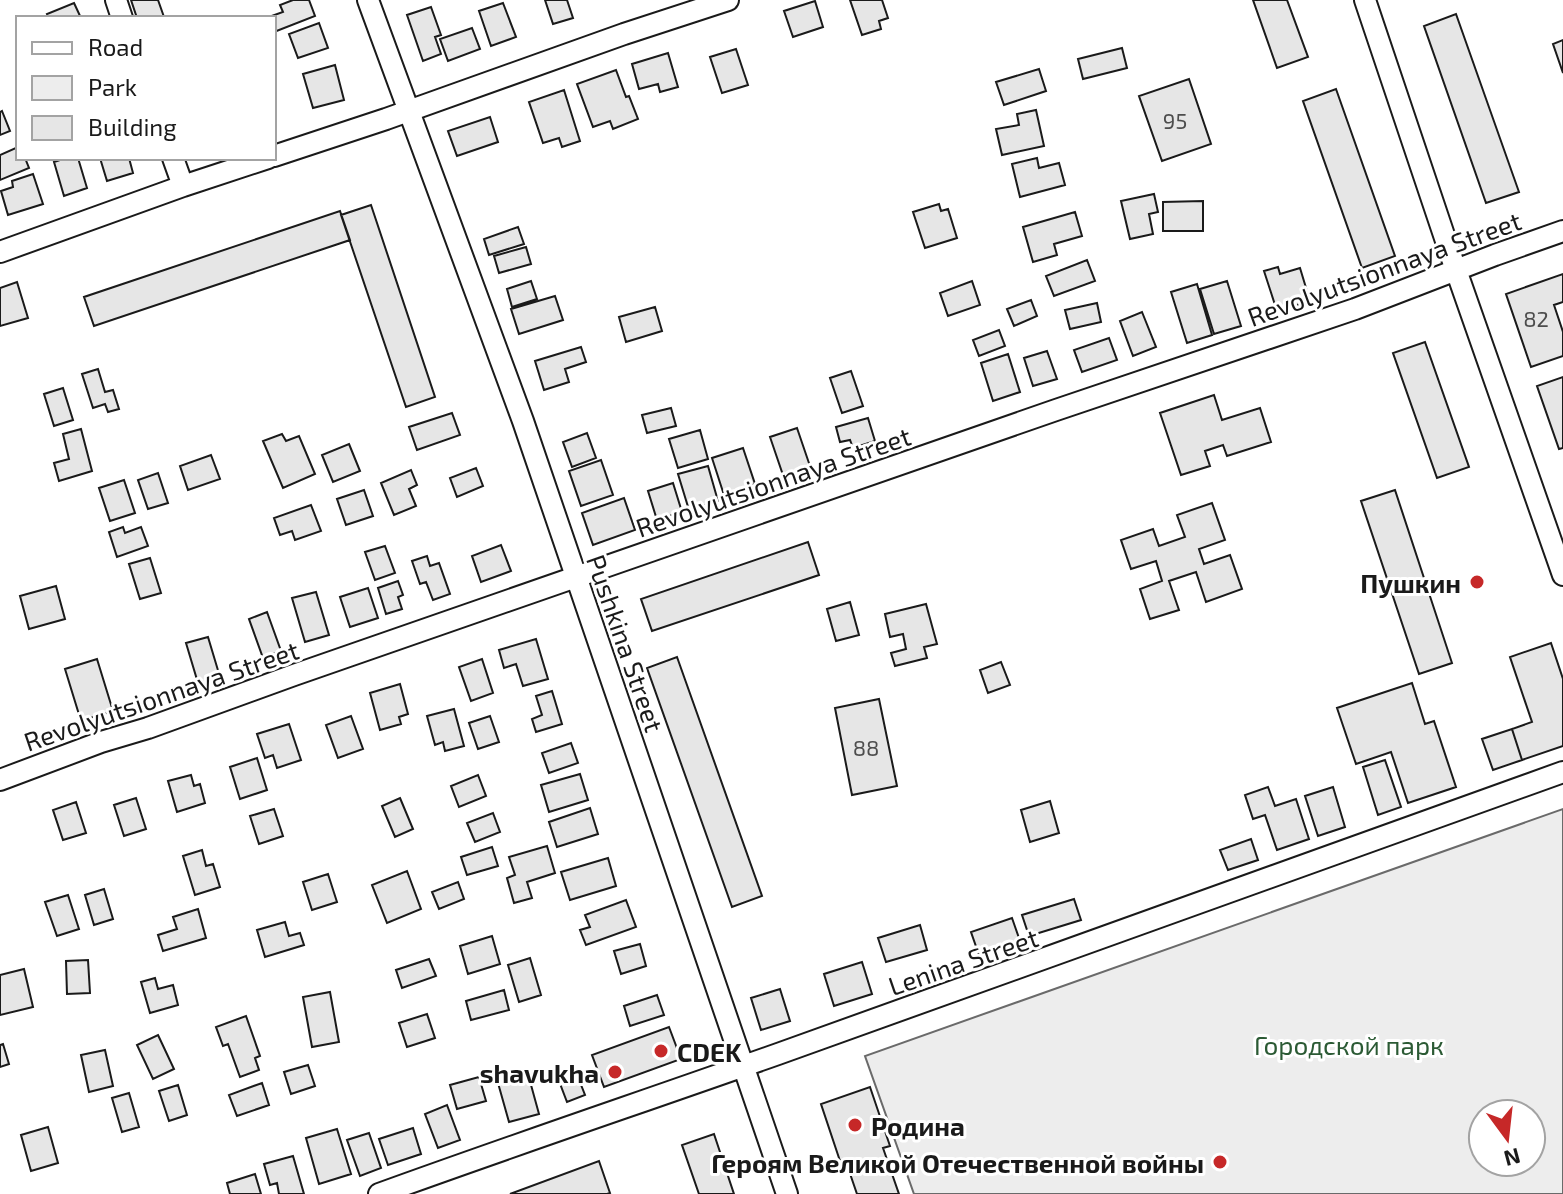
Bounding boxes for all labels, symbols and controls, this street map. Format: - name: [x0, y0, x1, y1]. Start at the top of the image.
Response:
- legend: [16, 16, 276, 160]
- text: Road: [88, 32, 143, 61]
- text: Park: [88, 72, 137, 101]
- house number: 95: [1163, 107, 1187, 133]
- text: Building: [88, 112, 177, 141]
- street label: Revolyutsionnaya Street: [1243, 204, 1525, 332]
- house number: 82: [1523, 305, 1549, 331]
- street label: Revolyutsionnaya Street: [631, 419, 915, 543]
- street label: Pushkina Street: [581, 550, 671, 736]
- place label: Пушкин: [1360, 567, 1461, 598]
- marker: Пушкин: [1468, 573, 1486, 591]
- street label: Revolyutsionnaya Street: [19, 633, 303, 757]
- house number: 88: [853, 734, 879, 760]
- street label: Lenina Street: [884, 921, 1042, 1001]
- park label: Городской парк: [1254, 1029, 1444, 1060]
- place label: CDEK: [677, 1036, 742, 1067]
- marker: CDEK: [652, 1042, 670, 1060]
- place label: shavukha: [480, 1057, 599, 1088]
- marker: shavukha: [606, 1063, 624, 1081]
- north arrow: [1467, 1098, 1547, 1178]
- place label: Родина: [871, 1110, 965, 1141]
- marker: Родина: [846, 1116, 864, 1134]
- text: N: [1501, 1144, 1523, 1173]
- place label: Героям Великой Отечественной войны: [711, 1147, 1204, 1178]
- marker: Героям Великой Отечественной войны: [1211, 1153, 1229, 1171]

